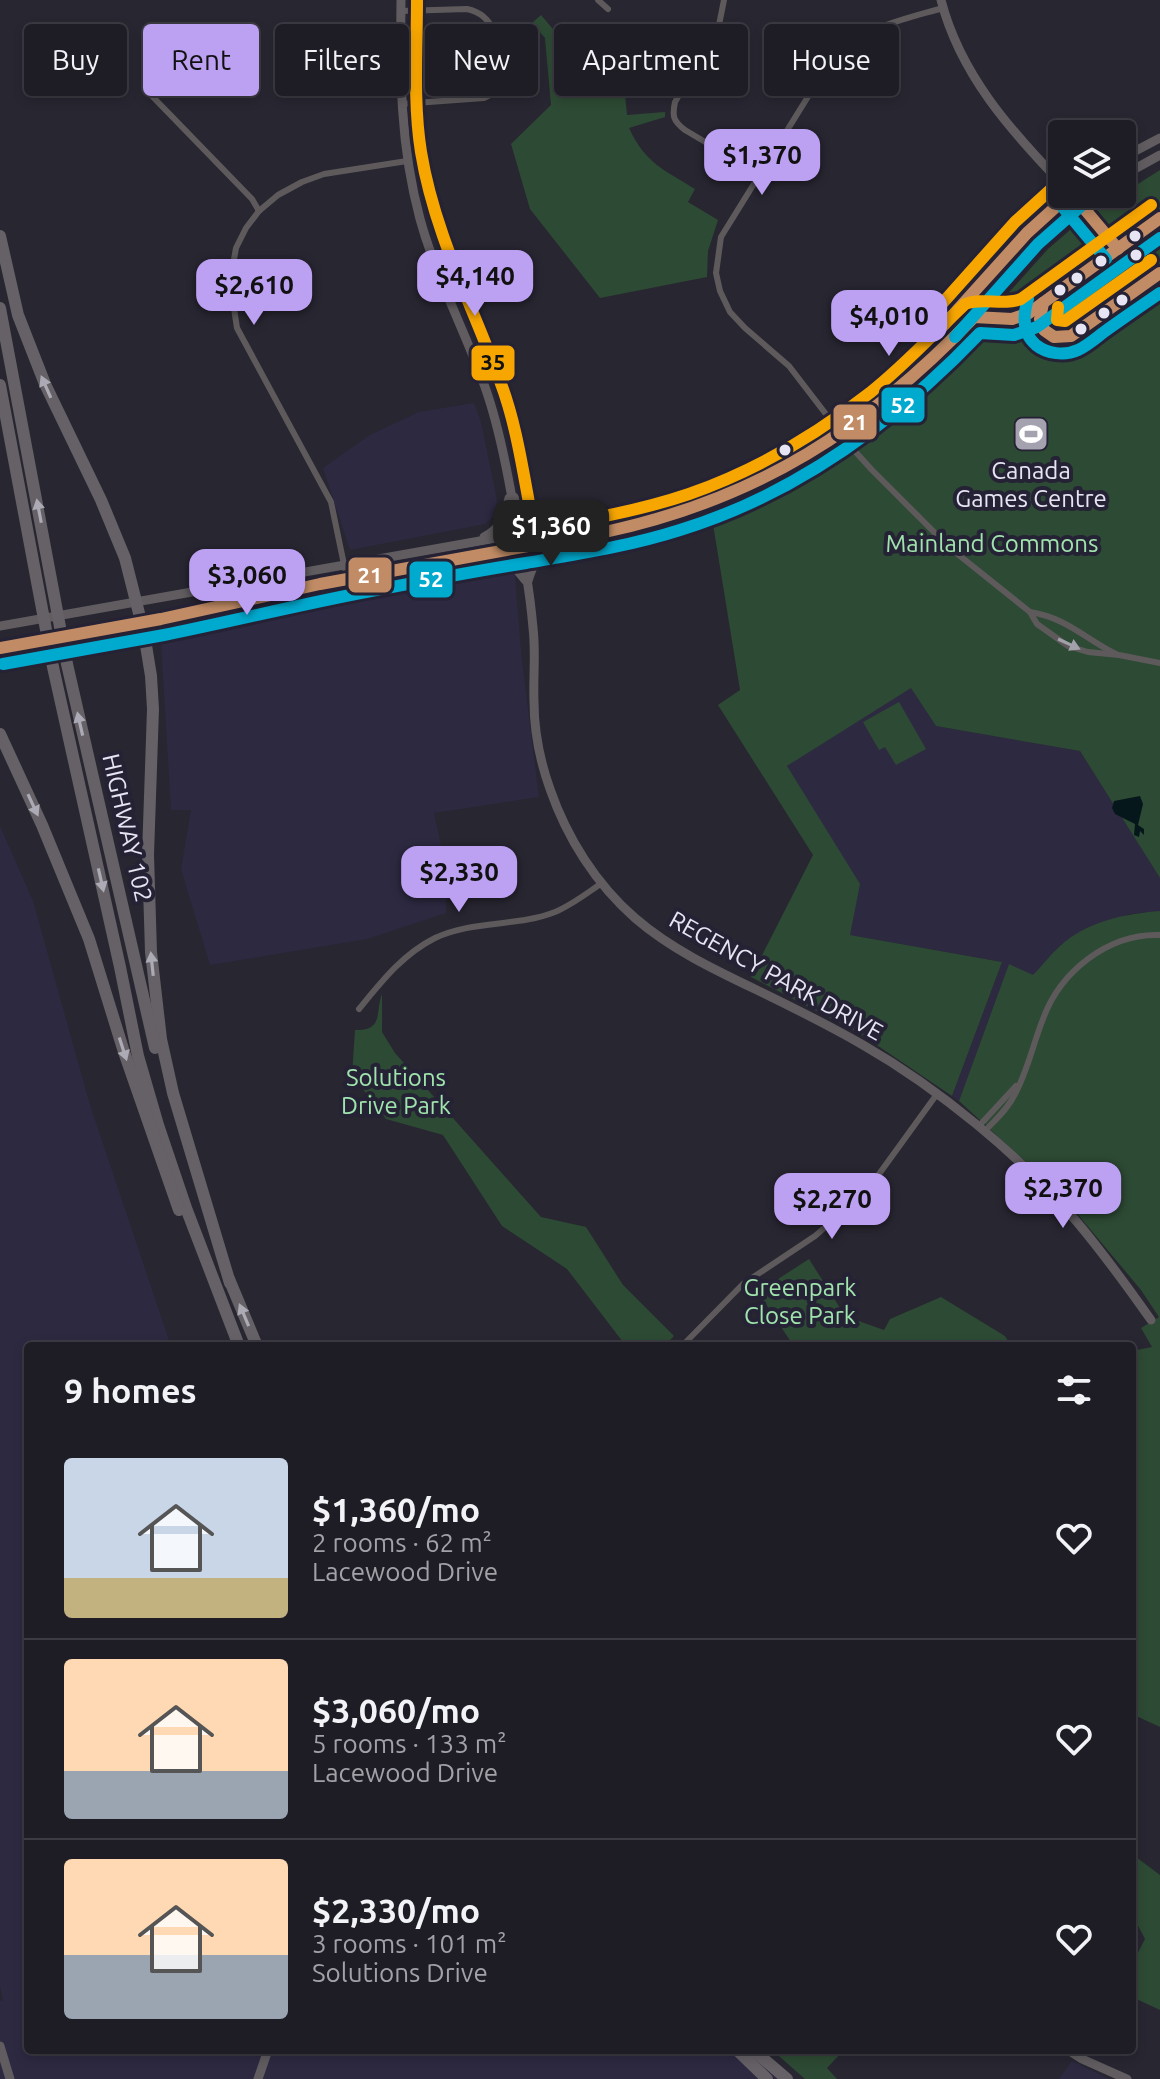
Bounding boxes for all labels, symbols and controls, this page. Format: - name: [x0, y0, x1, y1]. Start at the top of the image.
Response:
- chip: Buy: [24, 24, 127, 96]
- chip: Rent: [143, 24, 259, 96]
- chip: Filters: [275, 24, 409, 96]
- chip: New: [425, 24, 538, 96]
- chip: Apartment: [554, 24, 748, 96]
- chip: House: [764, 24, 899, 96]
- map controls: [1048, 120, 1136, 208]
- button: layers: [1048, 120, 1136, 208]
- pin: $1,370: [697, 129, 827, 197]
- text: $1,370: [722, 140, 802, 169]
- unlabelled marker: [1127, 228, 1143, 244]
- unlabelled marker: [1128, 247, 1144, 263]
- pin: $4,140: [410, 250, 540, 318]
- unlabelled marker: [1093, 253, 1109, 269]
- pin: $2,610: [189, 259, 319, 327]
- text: $4,140: [435, 261, 515, 290]
- text: $2,610: [214, 270, 294, 299]
- unlabelled marker: [1069, 270, 1085, 286]
- unlabelled marker: [1052, 282, 1068, 298]
- pin: $4,010: [824, 290, 954, 358]
- unlabelled marker: [1114, 292, 1130, 308]
- text: $4,010: [849, 301, 929, 330]
- unlabelled marker: [1096, 305, 1112, 321]
- unlabelled marker: [1073, 321, 1089, 337]
- line badge: 35: [470, 344, 516, 382]
- text: 35: [481, 349, 505, 374]
- one-way arrow: [40, 375, 53, 399]
- line badge: 52: [880, 386, 926, 424]
- text: 52: [891, 392, 915, 417]
- line badge: 21: [832, 403, 878, 441]
- text: 21: [843, 409, 867, 434]
- sports icon: Canada Games Centre: [1012, 415, 1050, 453]
- unlabelled marker: [777, 442, 793, 458]
- place label: Canada Games Centre: [955, 457, 1107, 512]
- one-way arrow: [32, 499, 44, 524]
- pin: $1,360: [486, 500, 616, 568]
- text: $1,360: [511, 511, 591, 540]
- park label: Mainland Commons: [886, 530, 1098, 557]
- pin: $3,060: [182, 549, 312, 617]
- line badge: 21: [347, 556, 393, 594]
- text: $3,060: [207, 560, 287, 589]
- line badge: 52: [408, 560, 454, 599]
- text: 21: [358, 562, 382, 587]
- text: 52: [419, 566, 443, 591]
- one-way arrow: [1057, 637, 1080, 651]
- one-way arrow: [74, 712, 86, 737]
- street label: HIGHWAY 102: [97, 751, 158, 905]
- one-way arrow: [26, 793, 40, 817]
- pin: $2,330: [394, 846, 524, 914]
- text: $2,330: [419, 857, 499, 886]
- one-way arrow: [95, 868, 107, 893]
- street label: REGENCY PARK DRIVE: [665, 906, 888, 1046]
- one-way arrow: [146, 951, 159, 976]
- one-way arrow: [117, 1037, 130, 1061]
- park label: Solutions Drive Park: [341, 1064, 451, 1119]
- pin: $2,370: [998, 1162, 1128, 1230]
- pin: $2,270: [767, 1173, 897, 1241]
- text: $2,370: [1023, 1173, 1103, 1202]
- text: $2,270: [792, 1184, 872, 1213]
- park label: Greenpark Close Park: [744, 1274, 856, 1329]
- one-way arrow: [237, 1303, 250, 1327]
- icon: filters: [1052, 1368, 1096, 1412]
- text: 9 homes: [64, 1371, 197, 1409]
- icon: home: [128, 1490, 224, 1586]
- text: $1,360/mo: [312, 1490, 480, 1528]
- icon: heart: [1052, 1516, 1096, 1560]
- text: 2 rooms · 62 m²: [312, 1528, 492, 1557]
- text: Lacewood Drive: [312, 1557, 498, 1586]
- icon: home: [128, 1691, 224, 1787]
- text: $3,060/mo: [312, 1691, 480, 1729]
- icon: heart: [1052, 1717, 1096, 1761]
- text: 5 rooms · 133 m²: [312, 1729, 507, 1758]
- text: Lacewood Drive: [312, 1758, 498, 1787]
- icon: home: [128, 1891, 224, 1987]
- text: $2,330/mo: [312, 1891, 480, 1929]
- icon: heart: [1052, 1917, 1096, 1961]
- text: 3 rooms · 101 m²: [312, 1929, 507, 1958]
- text: Solutions Drive: [312, 1958, 488, 1987]

